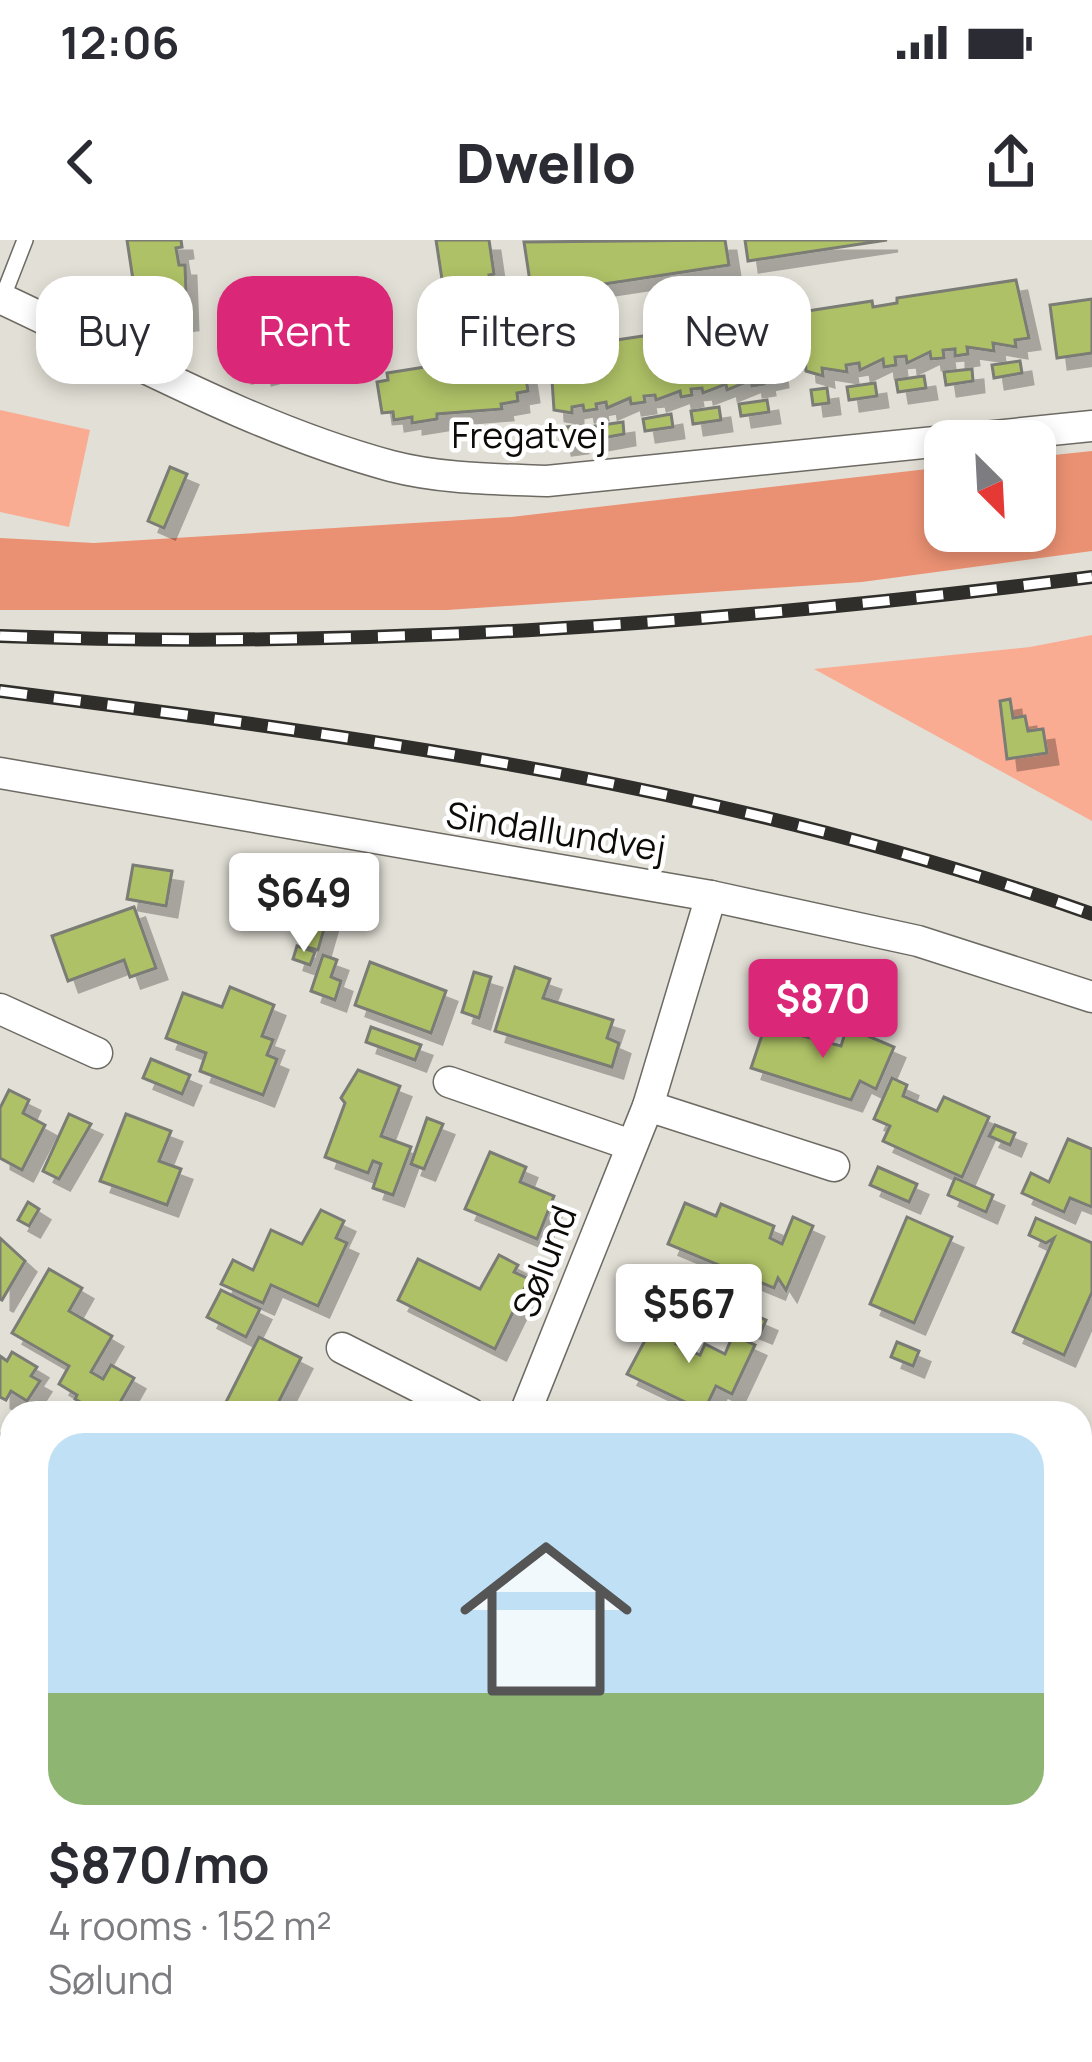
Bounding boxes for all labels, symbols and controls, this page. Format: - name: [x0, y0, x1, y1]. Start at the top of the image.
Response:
- text: 12:06: [60, 11, 180, 73]
- text: Dwello: [456, 125, 636, 199]
- icon: back: [48, 129, 114, 195]
- icon: share: [978, 129, 1044, 195]
- chip: Buy: [36, 276, 193, 384]
- chip: Rent: [217, 276, 393, 384]
- chip: Filters: [417, 276, 619, 384]
- chip: New: [643, 276, 811, 384]
- street label: Fregatvej: [451, 410, 607, 459]
- north arrow: [924, 420, 1056, 552]
- map controls: [924, 420, 1056, 552]
- street label: Sindallundvej: [443, 789, 669, 873]
- pin: $649: [233, 853, 375, 955]
- text: $649: [256, 865, 352, 919]
- pin: $870: [752, 959, 894, 1061]
- text: $870: [776, 971, 870, 1025]
- street label: Sølund: [500, 1198, 588, 1324]
- pin: $567: [618, 1264, 760, 1366]
- text: $567: [643, 1276, 735, 1330]
- icon: home: [438, 1511, 654, 1727]
- text: $870/mo: [48, 1829, 270, 1898]
- text: 4 rooms · 152 m²: [48, 1898, 332, 1952]
- text: Sølund: [48, 1952, 174, 2006]

